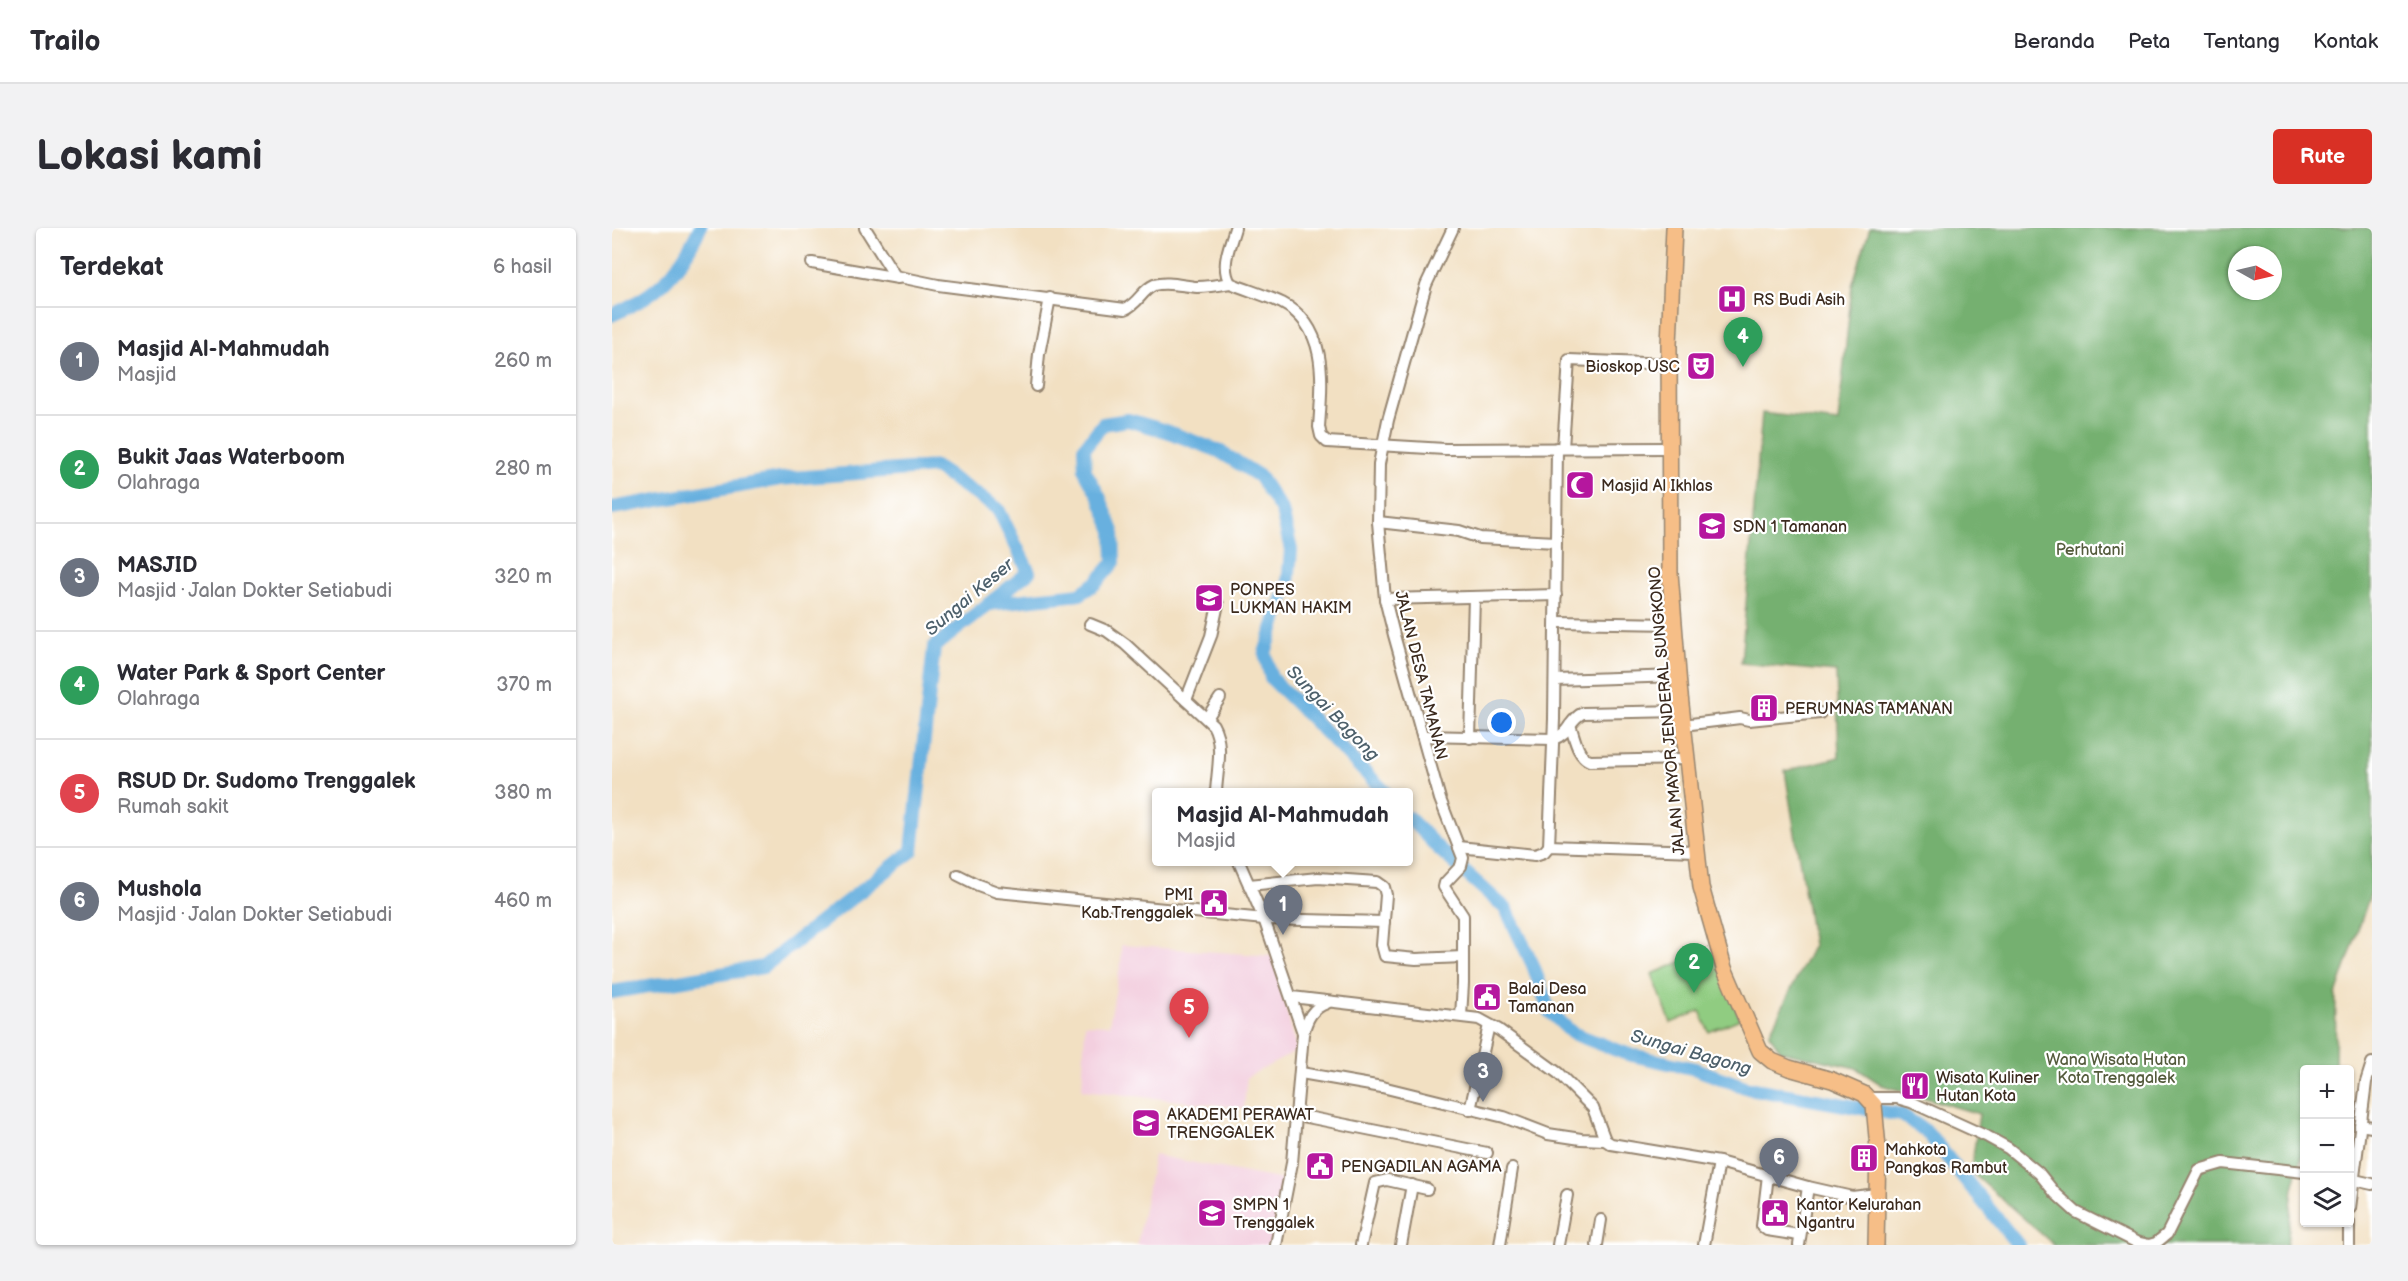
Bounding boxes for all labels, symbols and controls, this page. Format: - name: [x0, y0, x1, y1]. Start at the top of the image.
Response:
- text: Trailo: [30, 25, 101, 58]
- text: Beranda: [2013, 29, 2095, 54]
- text: Peta: [2128, 29, 2171, 54]
- text: Tentang: [2204, 29, 2280, 54]
- text: Kontak: [2313, 29, 2378, 54]
- button: Rute: [2273, 129, 2372, 184]
- text: Lokasi kami: [36, 131, 262, 182]
- north arrow: [2228, 246, 2282, 300]
- text: Terdekat: [60, 252, 163, 283]
- text: 6 hasil: [493, 255, 552, 279]
- hospital icon: RS Budi Asih: [1716, 283, 1748, 315]
- place label: RS Budi Asih: [1753, 291, 1845, 310]
- pin: 4: [1724, 318, 1762, 367]
- text: Masjid Al-Mahmudah: [117, 336, 330, 363]
- text: 1: [75, 349, 84, 373]
- text: 260 m: [494, 349, 552, 373]
- theatre icon: Bioskop USC: [1685, 350, 1717, 382]
- place label: Bioskop USC: [1585, 358, 1680, 377]
- text: Masjid: [117, 363, 176, 387]
- text: Bukit Jaas Waterboom: [117, 444, 345, 471]
- text: 2: [74, 457, 85, 481]
- text: 280 m: [495, 457, 552, 481]
- mosque icon: Masjid Al Ikhlas: [1564, 469, 1596, 501]
- text: Olahraga: [117, 471, 200, 495]
- place label: Masjid Al Ikhlas: [1601, 477, 1713, 496]
- school or university icon: SDN 1 Tamanan: [1696, 510, 1728, 542]
- place label: SDN 1 Tamanan: [1733, 518, 1847, 537]
- park label: Perhutani: [2056, 541, 2124, 560]
- text: MASJID: [117, 552, 197, 579]
- water label: Sungai Keser: [921, 553, 1019, 640]
- text: 3: [74, 565, 85, 589]
- text: 320 m: [494, 565, 552, 589]
- street label: JALAN MAYOR JENDERAL SUNGKONO: [1645, 565, 1690, 856]
- text: Masjid · Jalan Dokter Setiabudi: [117, 579, 392, 603]
- place label: PONPES LUKMAN HAKIM: [1230, 581, 1352, 618]
- school or university icon: PONPES LUKMAN HAKIM: [1193, 582, 1225, 614]
- street label: JALAN DESA TAMANAN: [1390, 589, 1451, 762]
- text: Water Park & Sport Center: [117, 660, 385, 687]
- water label: Sungai Bagong: [1282, 661, 1383, 765]
- text: 4: [74, 673, 85, 697]
- text: 370 m: [496, 673, 552, 697]
- text: Olahraga: [117, 687, 200, 711]
- building icon: PERUMNAS TAMANAN: [1748, 692, 1780, 724]
- place label: PERUMNAS TAMANAN: [1785, 700, 1953, 719]
- your location: [1487, 708, 1516, 737]
- text: RSUD Dr. Sudomo Trenggalek: [117, 768, 416, 795]
- text: 5: [74, 781, 85, 805]
- text: 380 m: [494, 781, 552, 805]
- popup: [1152, 788, 1413, 866]
- text: Rumah sakit: [117, 795, 229, 819]
- text: Masjid Al-Mahmudah: [1176, 802, 1389, 829]
- text: Masjid: [1176, 829, 1236, 853]
- text: Mushola: [117, 876, 202, 903]
- place label: PMI Kab.Trenggalek: [1081, 886, 1193, 923]
- pin: 1: [1264, 886, 1302, 935]
- public building icon: PMI Kab.Trenggalek: [1198, 887, 1230, 919]
- text: 6: [73, 889, 86, 913]
- text: 460 m: [494, 889, 552, 913]
- text: Masjid · Jalan Dokter Setiabudi: [117, 903, 392, 927]
- pin: 2: [1674, 944, 1714, 993]
- place label: Balai Desa Tamanan: [1508, 980, 1587, 1017]
- public building icon: Balai Desa Tamanan: [1471, 981, 1503, 1013]
- pin: 5: [1170, 988, 1208, 1038]
- water label: Sungai Bagong: [1628, 1025, 1754, 1080]
- park label: Wana Wisata Hutan Kota Trenggalek: [2046, 1051, 2186, 1088]
- pin: 3: [1464, 1052, 1502, 1102]
- map controls: [2300, 1065, 2354, 1227]
- button: +: [2300, 1065, 2354, 1119]
- place label: Wisata Kuliner Hutan Kota: [1936, 1069, 2039, 1106]
- restaurant icon: Wisata Kuliner Hutan Kota: [1899, 1070, 1931, 1102]
- place label: AKADEMI PERAWAT TRENGGALEK: [1167, 1106, 1314, 1143]
- school or university icon: AKADEMI PERAWAT TRENGGALEK: [1130, 1107, 1162, 1139]
- button: −: [2300, 1119, 2354, 1173]
- pin: 6: [1760, 1138, 1798, 1188]
- place label: Mahkota Pangkas Rambut: [1885, 1141, 2007, 1178]
- building icon: Mahkota Pangkas Rambut: [1848, 1142, 1880, 1174]
- public building icon: PENGADILAN AGAMA: [1304, 1150, 1336, 1182]
- place label: PENGADILAN AGAMA: [1341, 1158, 1502, 1177]
- button: layers: [2300, 1173, 2354, 1227]
- place label: SMPN 1 Trenggalek: [1233, 1196, 1314, 1233]
- place label: Kantor Kelurahan Ngantru: [1796, 1196, 1921, 1233]
- school or university icon: SMPN 1 Trenggalek: [1196, 1197, 1228, 1229]
- public building icon: Kantor Kelurahan Ngantru: [1759, 1197, 1791, 1229]

